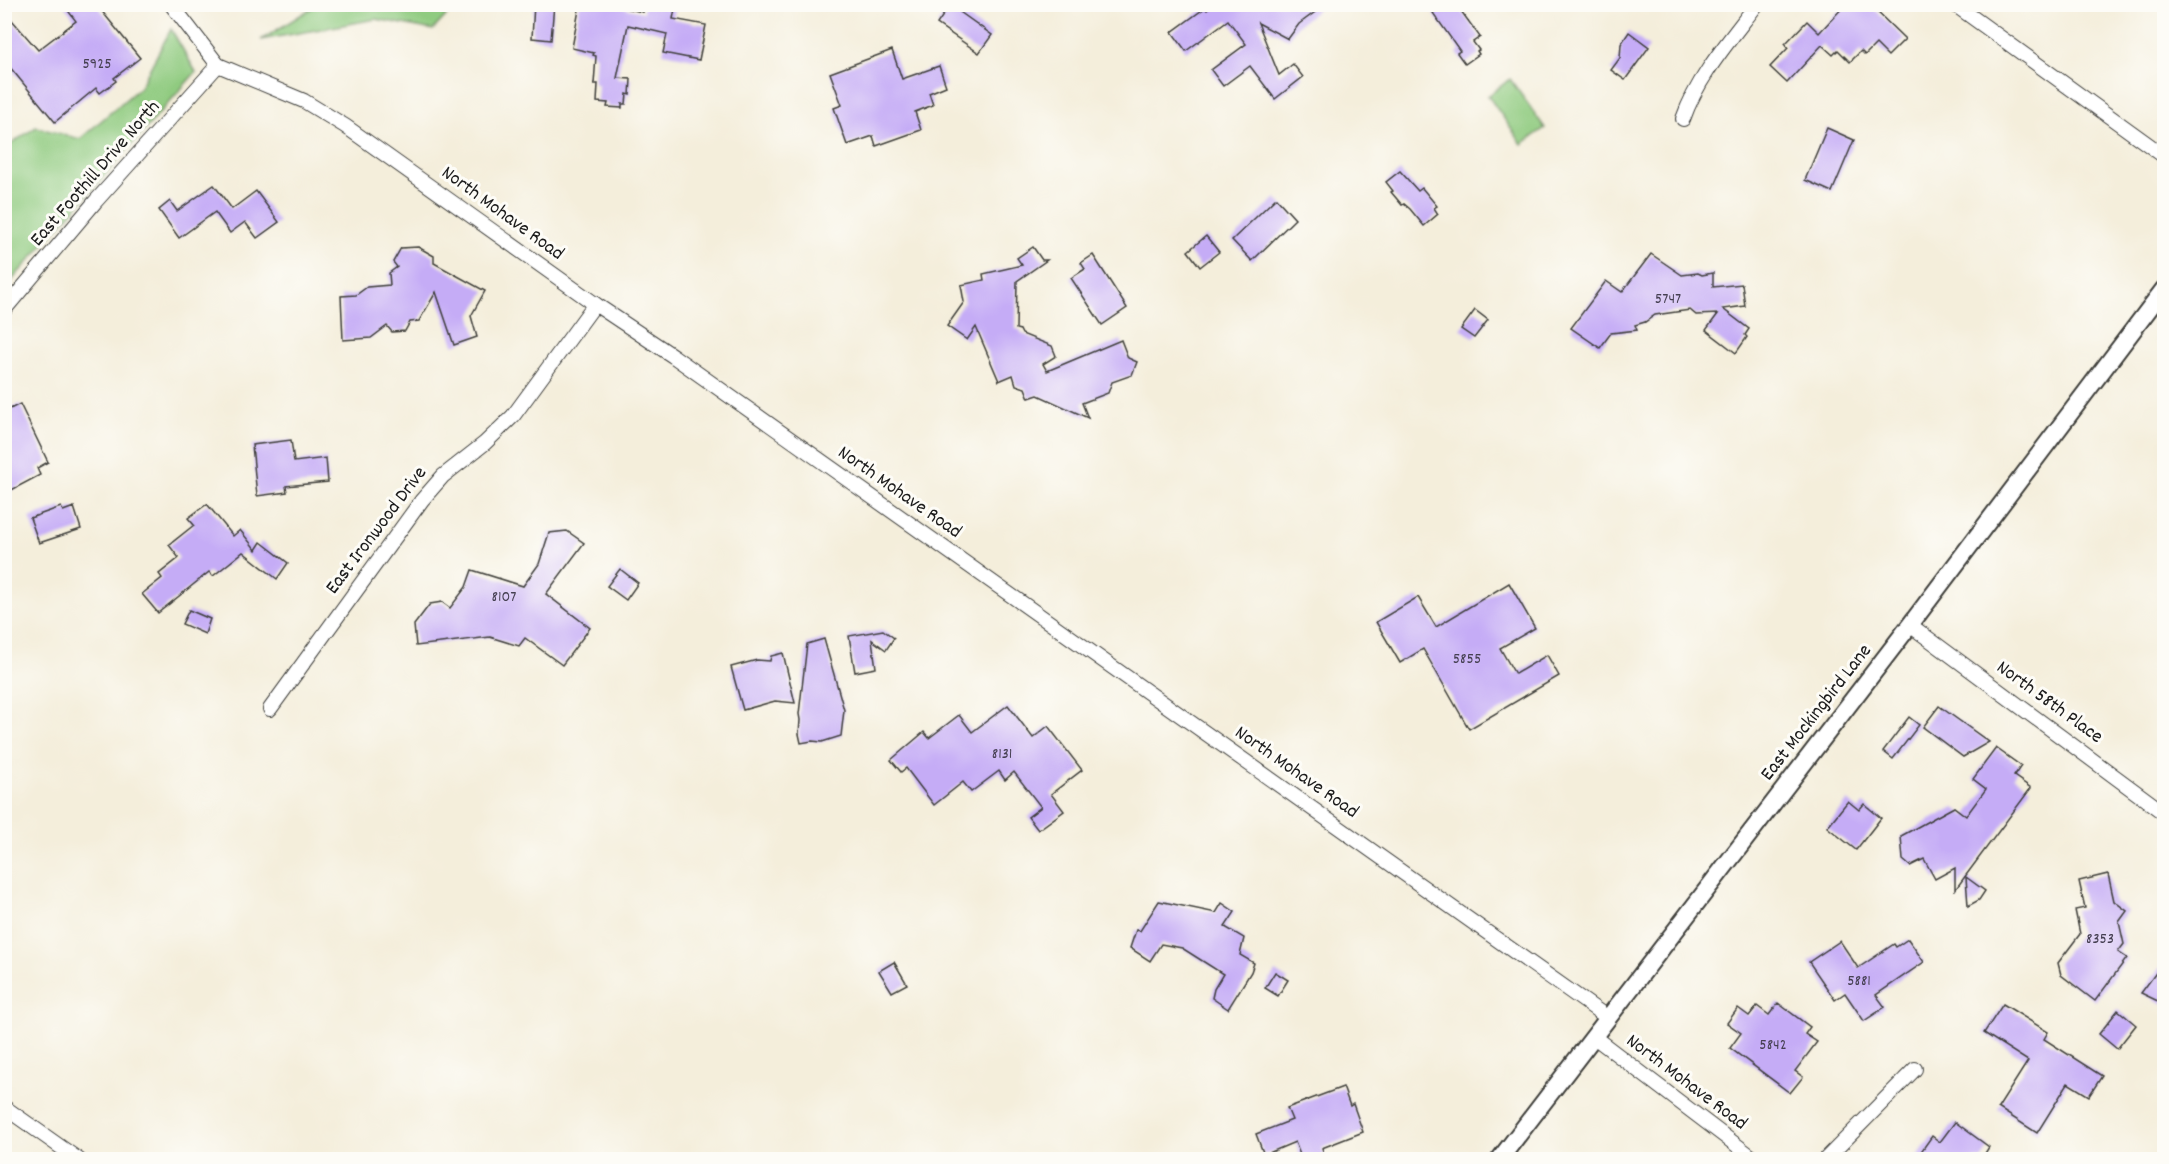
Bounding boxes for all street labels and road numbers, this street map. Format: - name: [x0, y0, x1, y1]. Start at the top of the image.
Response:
- street label: East Foothill Drive North: [25, 95, 167, 253]
- street label: North Mohave Road: [435, 160, 569, 268]
- street label: North Mohave Road: [831, 440, 967, 546]
- street label: East Ironwood Drive: [320, 461, 435, 601]
- street label: East Mockingbird Lane: [1755, 639, 1879, 787]
- street label: North 58th Place: [1990, 655, 2108, 751]
- street label: North Mohave Road: [1228, 720, 1364, 826]
- street label: North Mohave Road: [1619, 1028, 1753, 1138]

